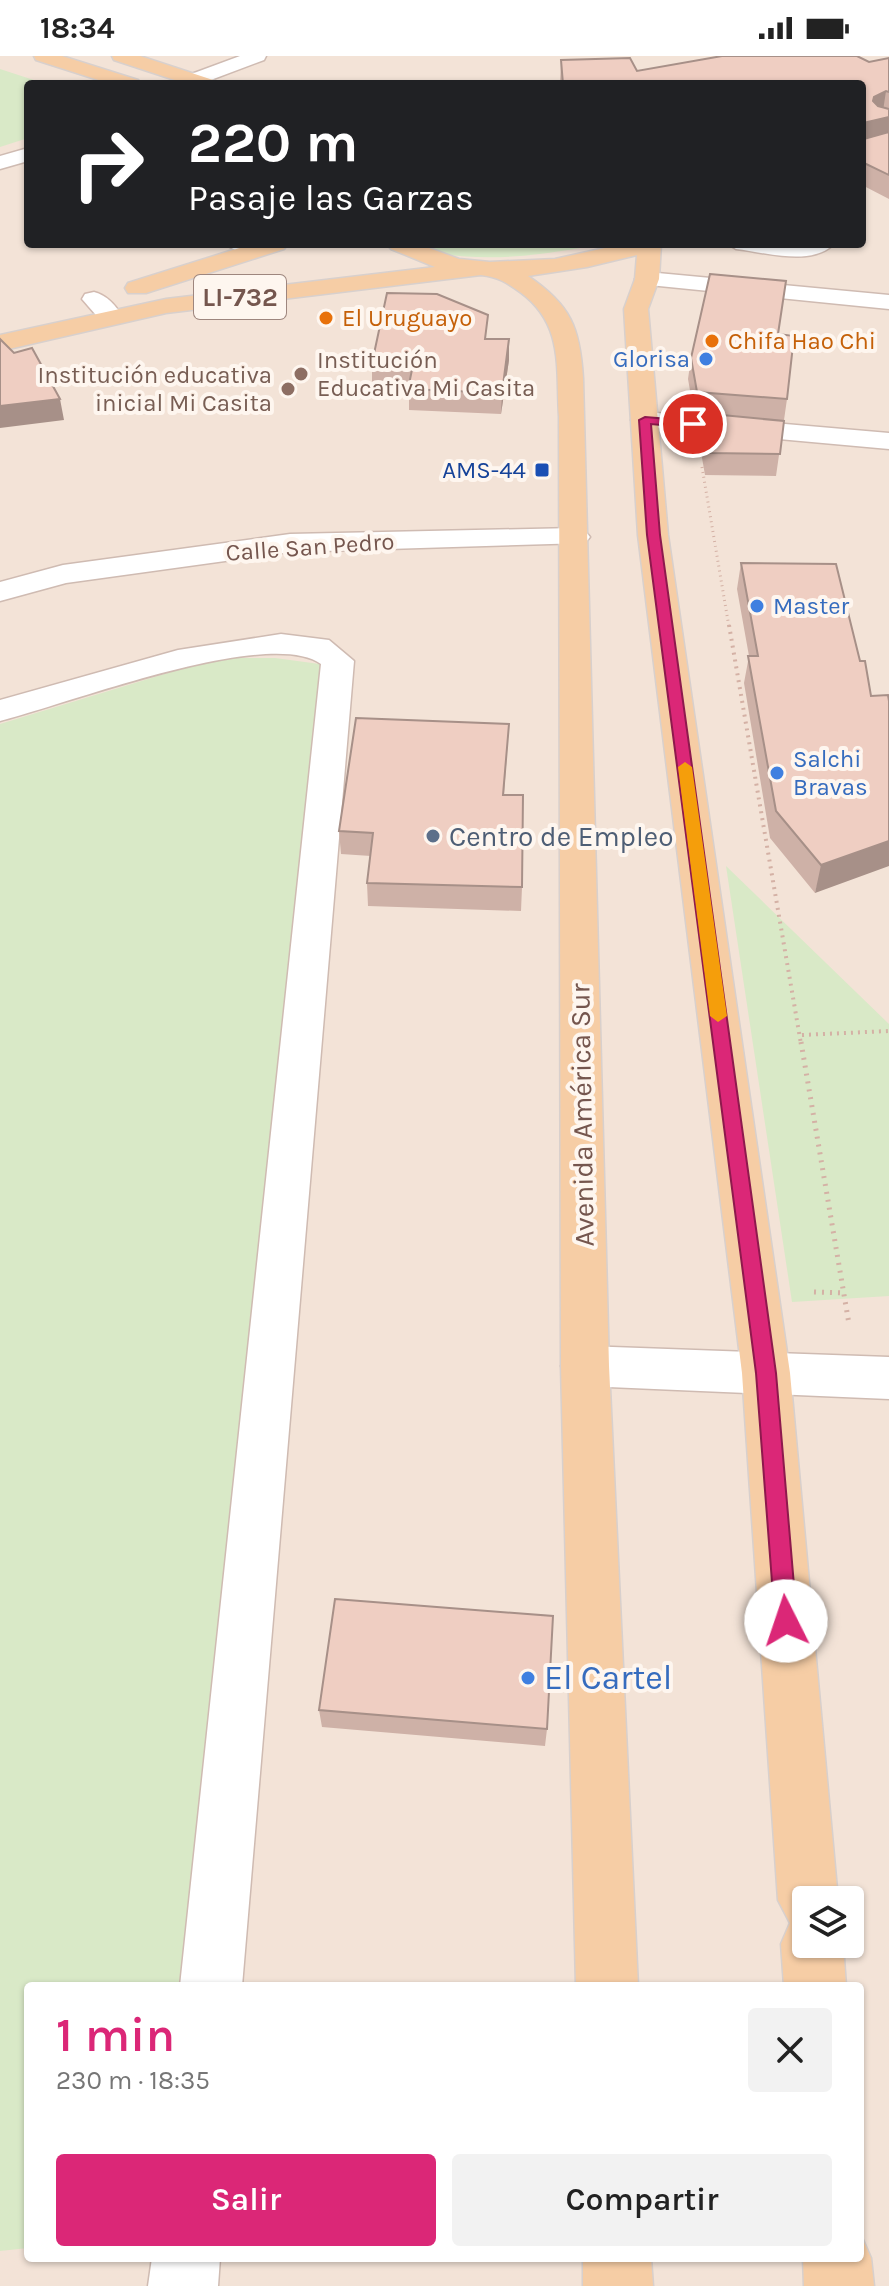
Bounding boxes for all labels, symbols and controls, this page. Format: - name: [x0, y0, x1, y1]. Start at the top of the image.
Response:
- text: 18:34: [40, 10, 115, 46]
- text: 220 m: [188, 110, 359, 175]
- icon: right: [56, 112, 160, 216]
- text: Pasaje las Garzas: [188, 177, 474, 219]
- road number: LI-732: [194, 275, 286, 319]
- place label: El Uruguayo: [342, 304, 472, 332]
- marker: El Uruguayo: [317, 309, 335, 327]
- place label: Chifa Hao Chi: [728, 327, 876, 355]
- marker: Chifa Hao Chi: [703, 332, 721, 350]
- place label: Glorisa: [613, 345, 690, 373]
- place label: Institución Educativa Mi Casita: [317, 346, 535, 402]
- marker: Glorisa: [697, 350, 715, 368]
- place label: Institución educativa inicial Mi Casita: [37, 361, 272, 417]
- marker: Institución Educativa Mi Casita: [292, 365, 310, 383]
- marker: Institución educativa inicial Mi Casita: [279, 380, 297, 398]
- pin: [659, 390, 727, 458]
- icon: arrive: [671, 402, 715, 446]
- place label: AMS-44: [442, 456, 526, 484]
- marker: AMS-44: [533, 461, 551, 479]
- street label: Calle San Pedro: [225, 527, 395, 567]
- place label: Master: [773, 592, 850, 620]
- marker: Master: [748, 597, 766, 615]
- place label: Salchi Bravas: [793, 745, 868, 801]
- marker: Salchi Bravas: [768, 764, 786, 782]
- place label: Centro de Empleo: [449, 820, 673, 853]
- marker: Centro de Empleo: [424, 827, 442, 845]
- street label: Avenida América Sur: [563, 982, 601, 1247]
- position arrow: [744, 1579, 828, 1663]
- place label: El Cartel: [544, 1658, 672, 1698]
- marker: El Cartel: [519, 1669, 537, 1687]
- map controls: [792, 1886, 864, 1958]
- button: layers: [792, 1886, 864, 1958]
- text: 1 min: [56, 2007, 175, 2063]
- button: close: [748, 2008, 832, 2092]
- text: 230 m · 18:35: [56, 2065, 210, 2096]
- button: Salir: [56, 2154, 436, 2246]
- button: Compartir: [452, 2154, 832, 2246]

